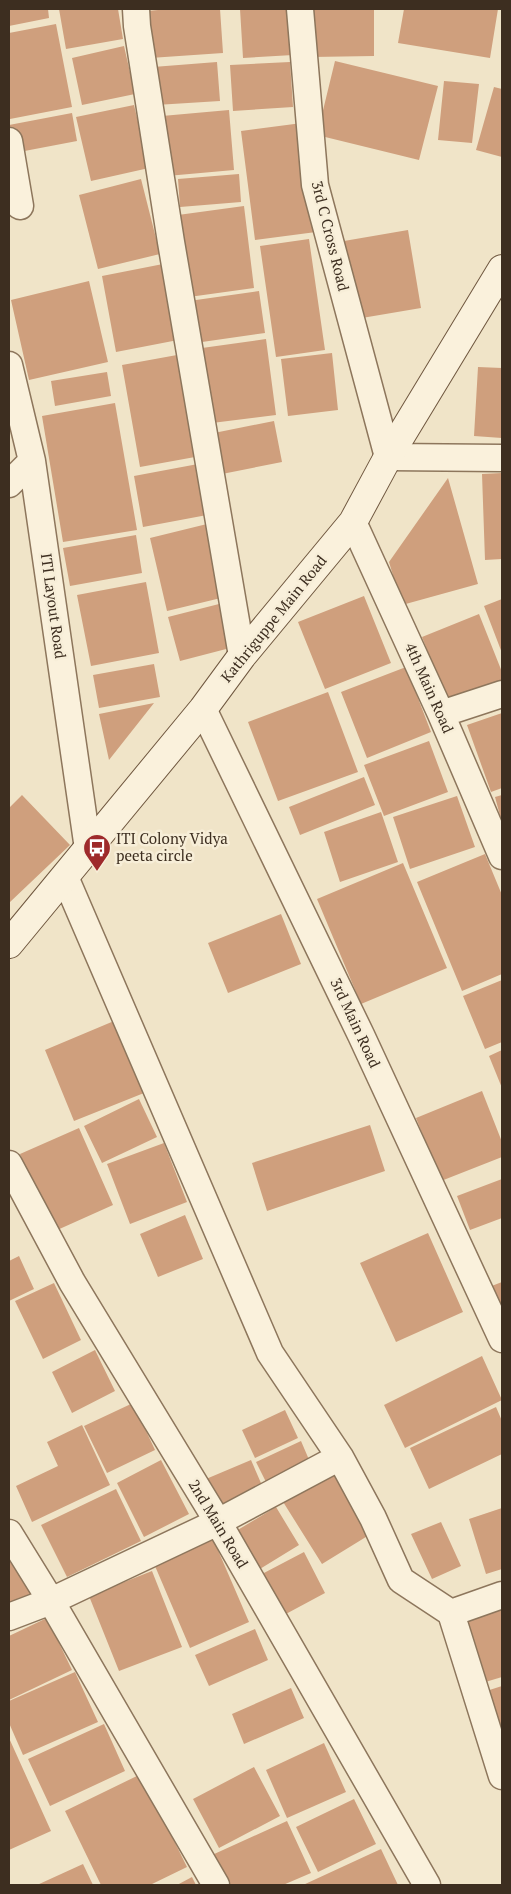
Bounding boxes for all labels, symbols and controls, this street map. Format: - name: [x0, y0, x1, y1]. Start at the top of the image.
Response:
- street label: 3rd C Cross Road: [308, 179, 354, 293]
- street label: Kathriguppe Main Road: [216, 551, 331, 686]
- street label: ITI Layout Road: [37, 552, 71, 660]
- street label: 4th Main Road: [401, 639, 459, 736]
- place label: ITI Colony Vidya peeta circle: [116, 828, 228, 865]
- bus stop icon: ITI Colony Vidya peeta circle: [82, 833, 112, 872]
- street label: 3rd Main Road: [326, 974, 385, 1071]
- street label: 2nd Main Road: [185, 1475, 253, 1571]

